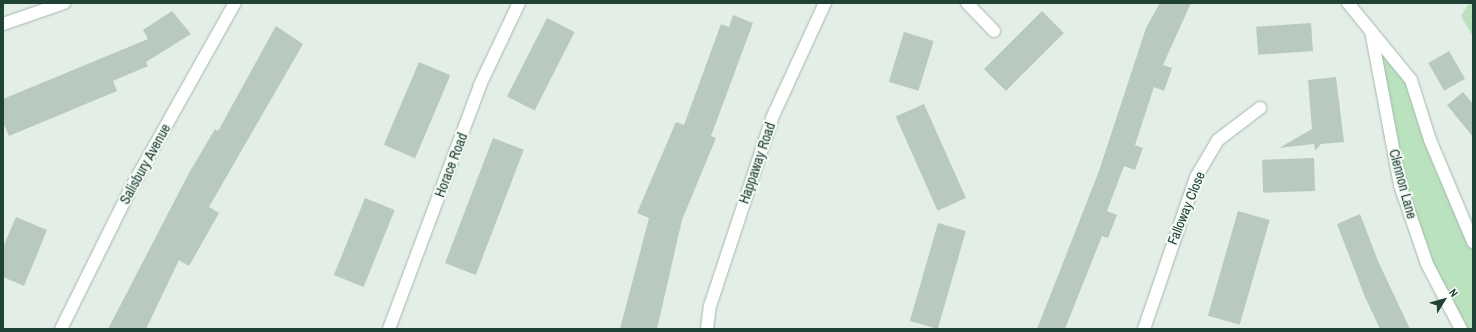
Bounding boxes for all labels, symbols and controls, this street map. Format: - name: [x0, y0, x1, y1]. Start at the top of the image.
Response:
- street label: Happaway Road: [735, 120, 779, 206]
- street label: Salisbury Avenue: [116, 121, 174, 207]
- street label: Horace Road: [431, 130, 471, 200]
- street label: Clennon Lane: [1386, 147, 1420, 221]
- street label: Falloway Close: [1164, 169, 1208, 247]
- north arrow: [1424, 280, 1464, 320]
- text: N: [1446, 286, 1461, 300]

